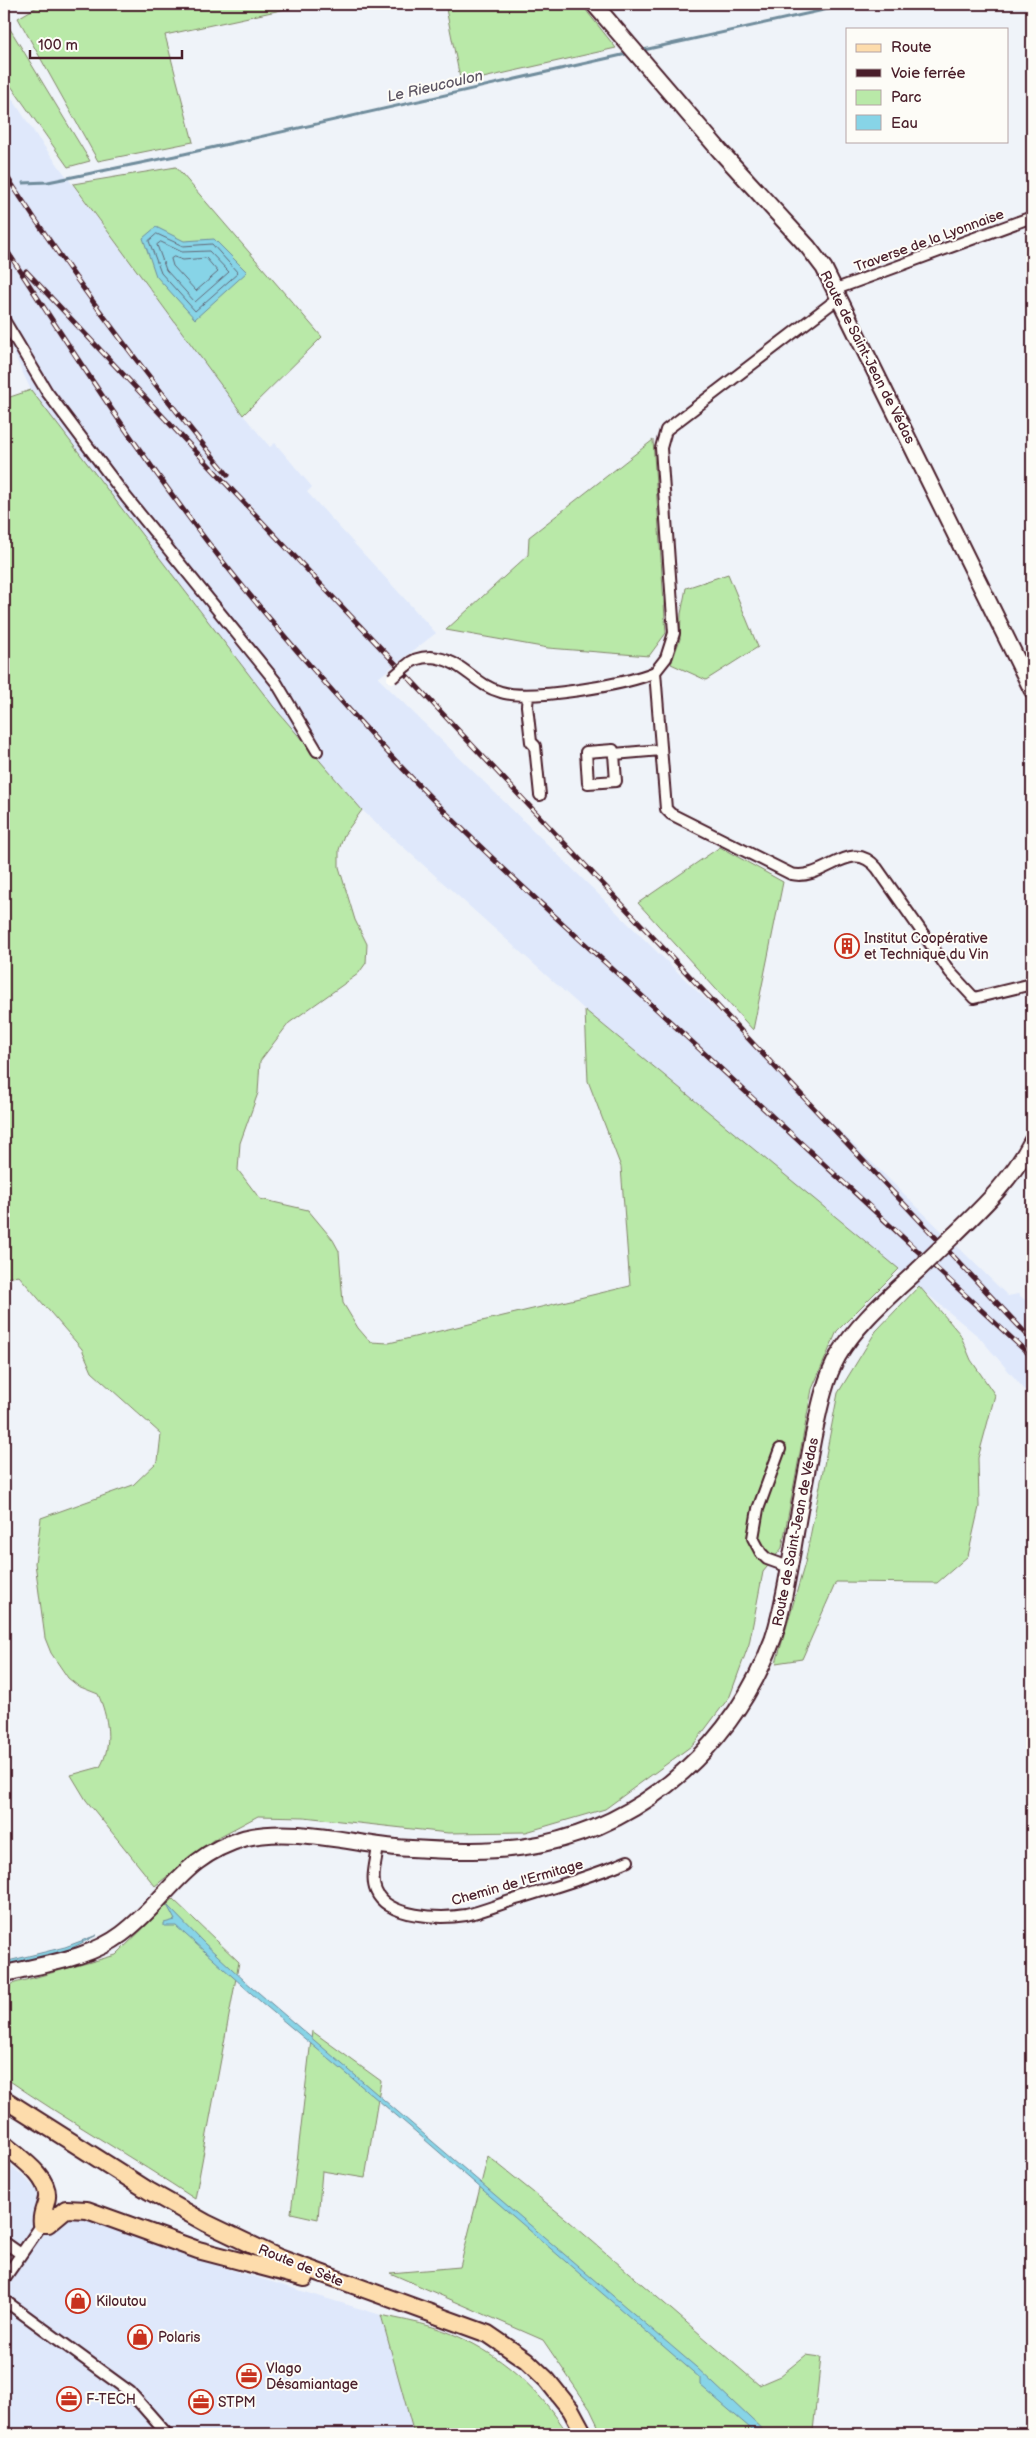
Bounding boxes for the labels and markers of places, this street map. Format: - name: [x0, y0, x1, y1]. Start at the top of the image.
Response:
- place label: Institut Coopérative et Technique du Vin: [864, 930, 989, 963]
- building icon: Institut Coopérative et Technique du Vin: [834, 933, 860, 959]
- shop icon: Kiloutou: [65, 2288, 91, 2314]
- place label: Kiloutou: [96, 2293, 146, 2310]
- shop icon: Polaris: [127, 2324, 153, 2350]
- place label: Polaris: [158, 2329, 200, 2346]
- place label: Vlago Désamiantage: [266, 2360, 358, 2393]
- office icon: Vlago Désamiantage: [236, 2363, 262, 2389]
- office icon: F-TECH: [56, 2386, 82, 2412]
- office icon: STPM: [188, 2389, 214, 2415]
- place label: F-TECH: [86, 2391, 136, 2408]
- place label: STPM: [218, 2394, 256, 2411]

